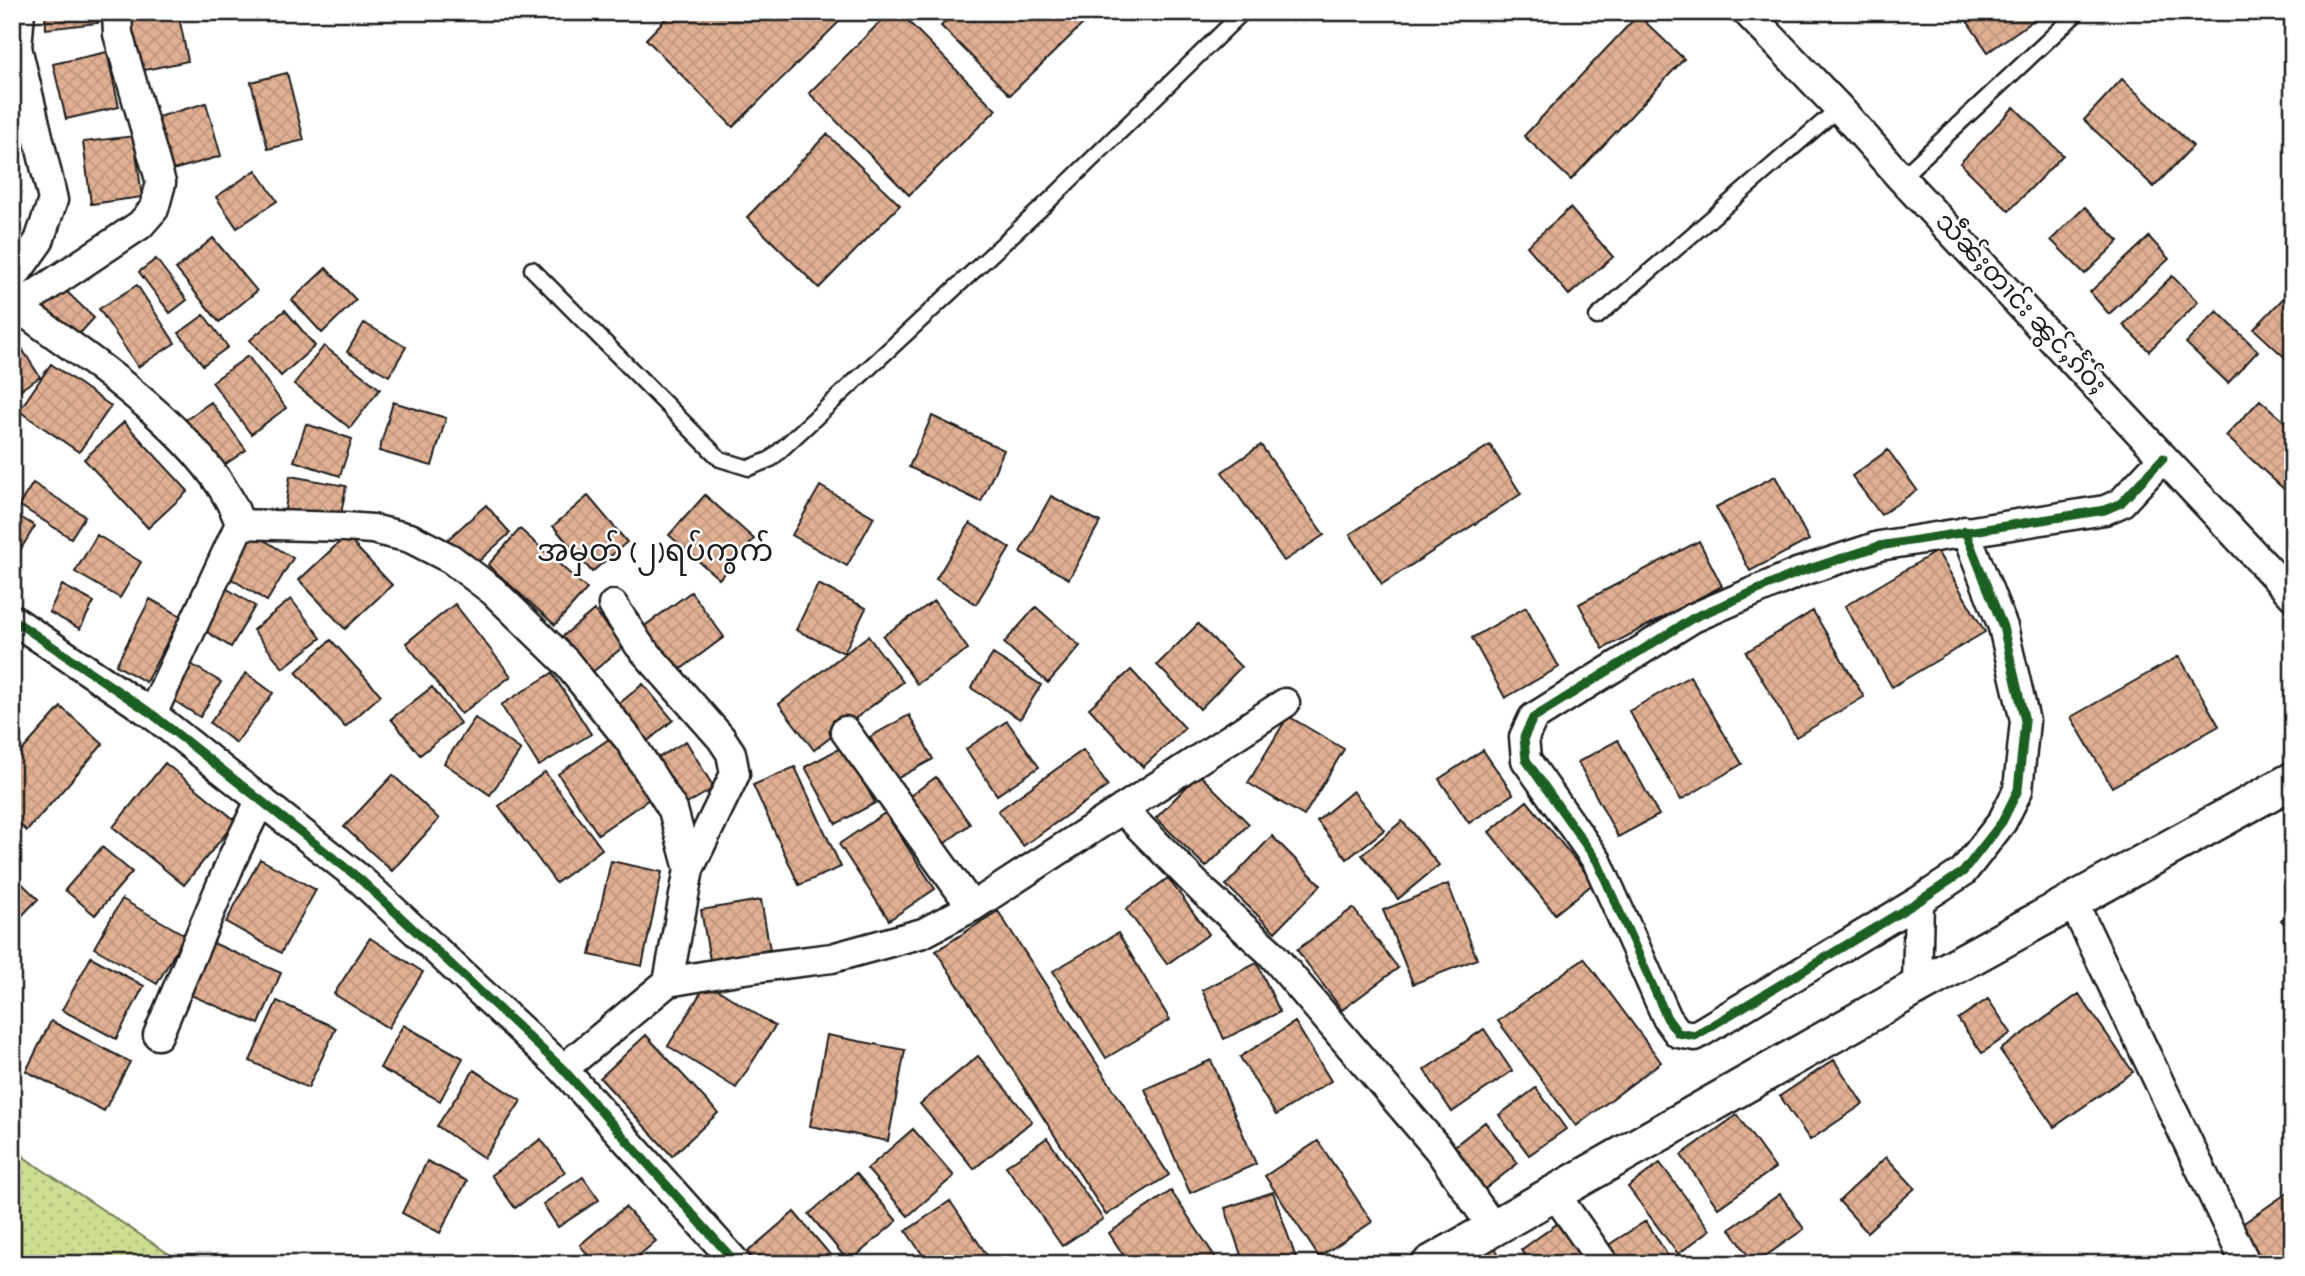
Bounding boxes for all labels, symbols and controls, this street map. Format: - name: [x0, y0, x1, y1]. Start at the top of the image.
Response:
- street label: သဵၼ်ႈတၢင်း ၼွင်ႇၵႅဝ်ႈ: [1925, 204, 2115, 404]
- district label: အမှတ် (၂)ရပ်ကွက်: [537, 529, 773, 577]

